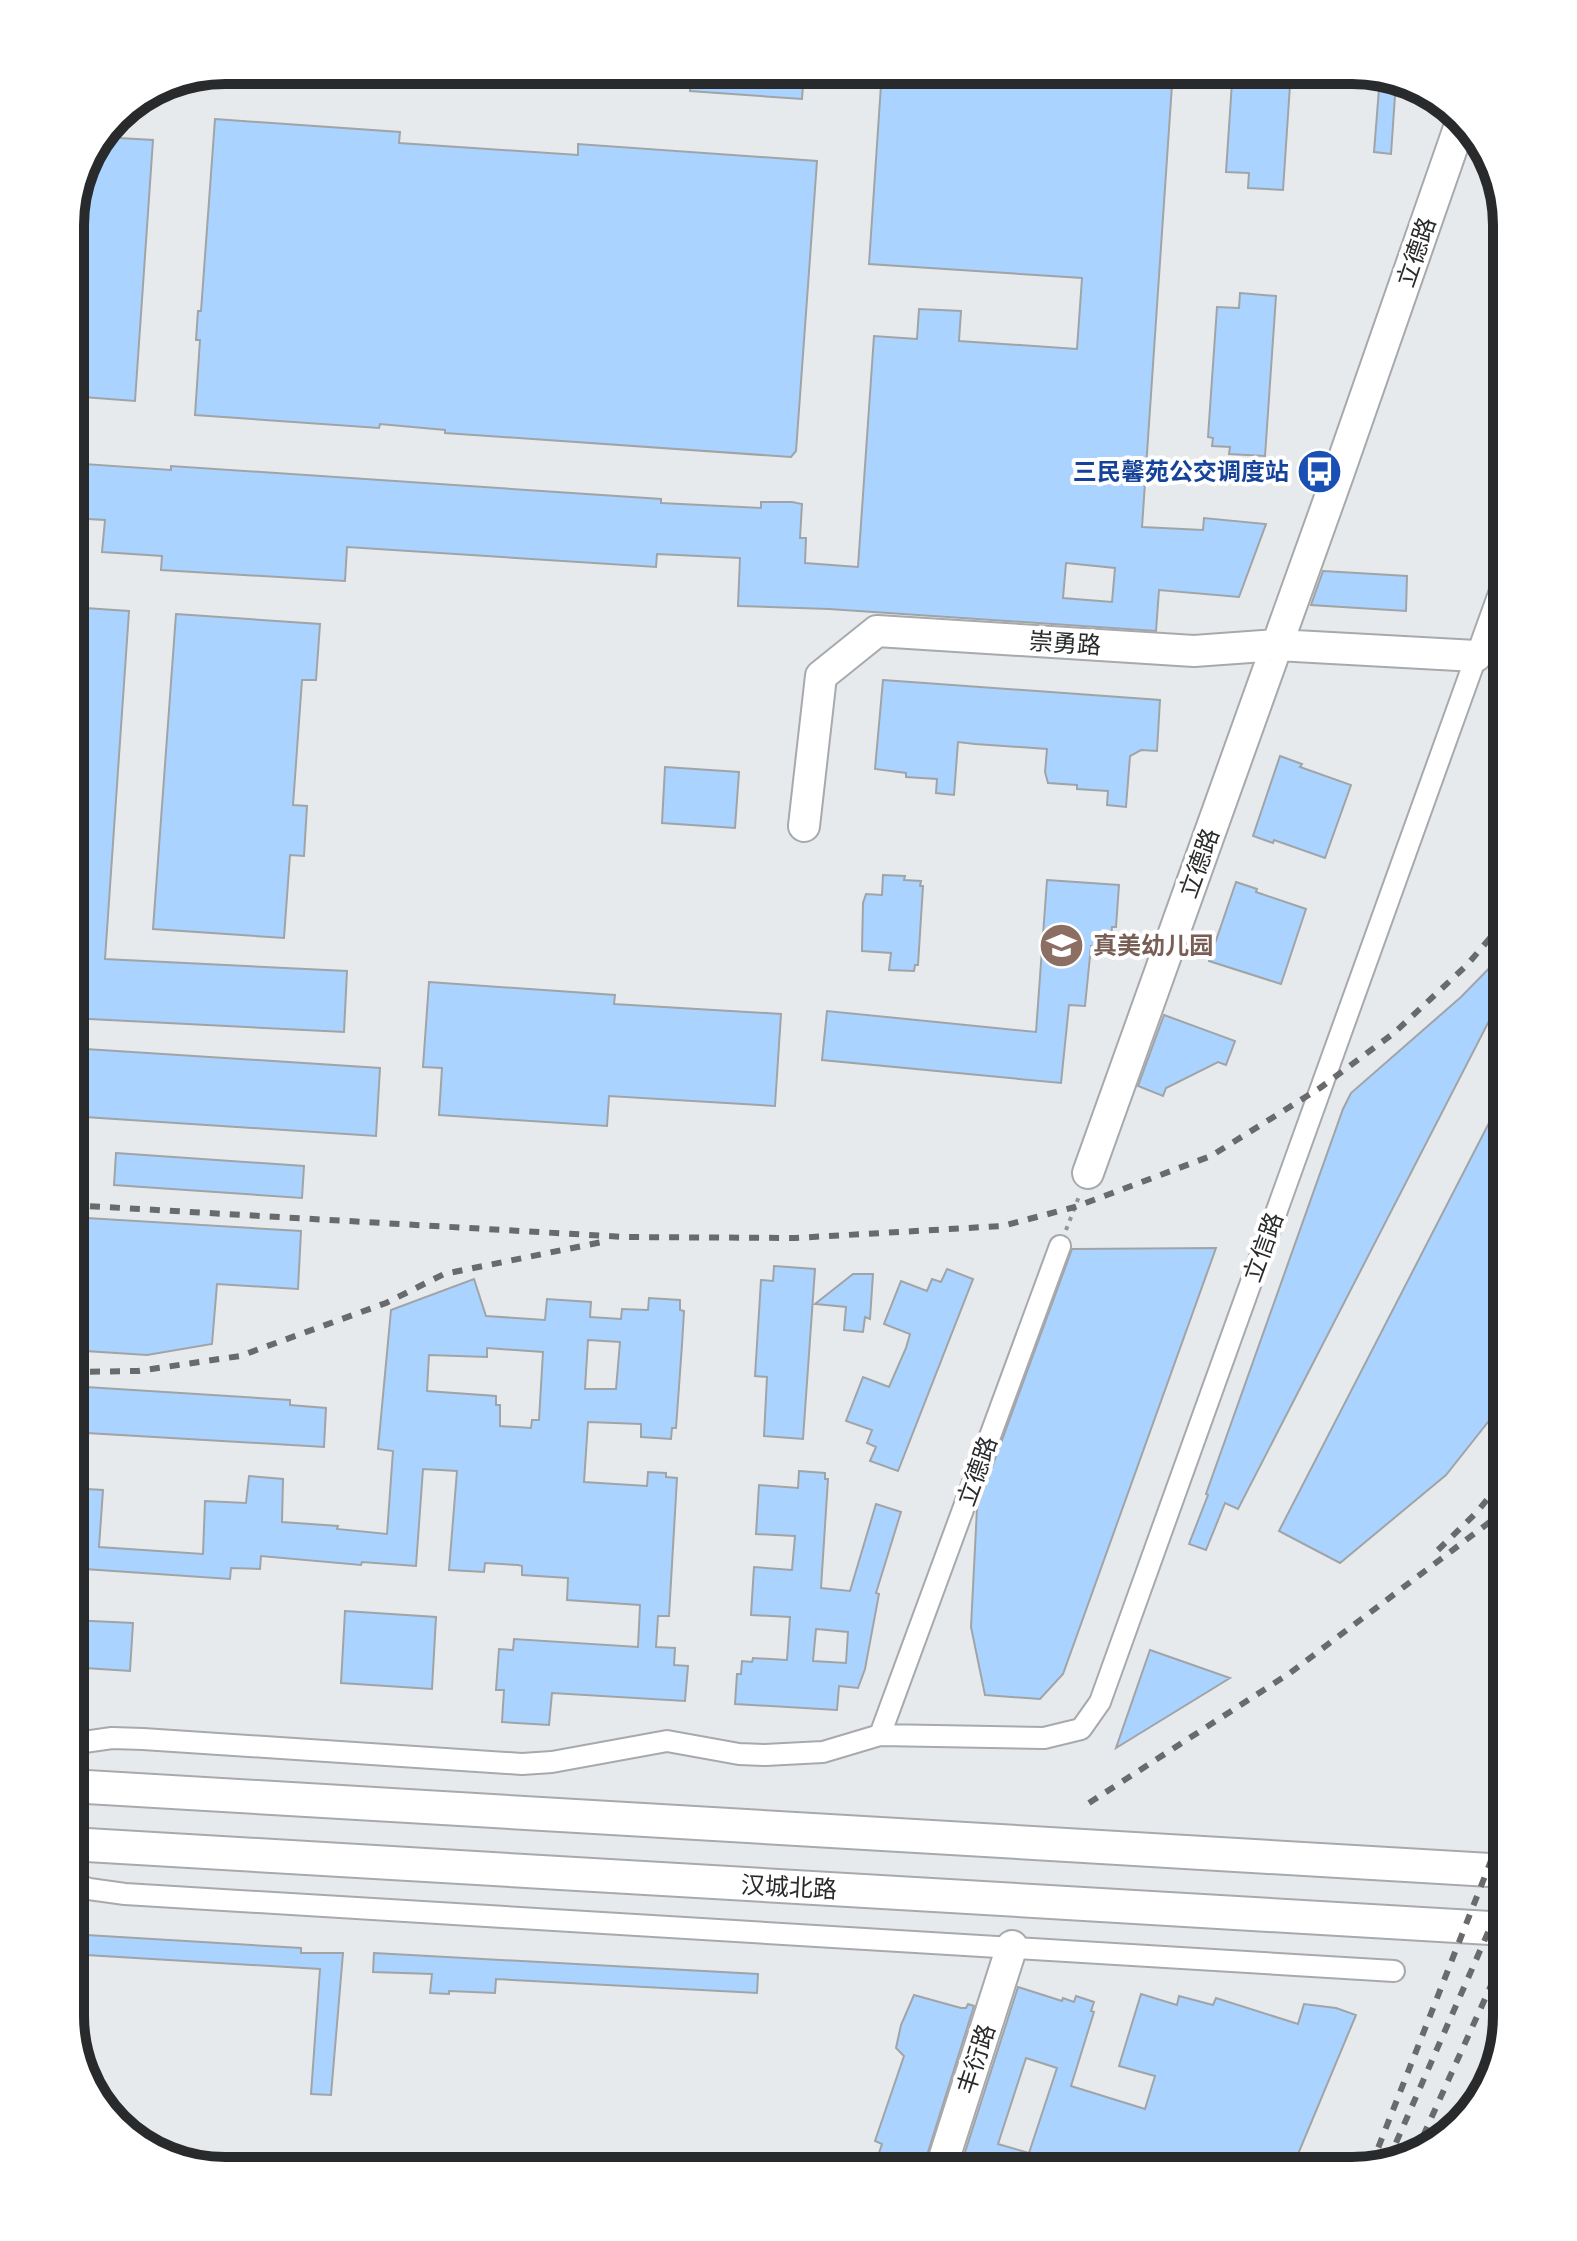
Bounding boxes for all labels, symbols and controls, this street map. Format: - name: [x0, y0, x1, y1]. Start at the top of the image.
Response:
- street label: 立德路: [1390, 213, 1442, 291]
- bus stop icon: 三民馨苑公交调度站: [1296, 447, 1344, 495]
- place label: 三民馨苑公交调度站: [1073, 456, 1289, 487]
- street label: 崇勇路: [1028, 625, 1102, 661]
- street label: 立德路: [1172, 824, 1226, 902]
- school or university icon: 真美幼儿园: [1038, 921, 1086, 969]
- place label: 真美幼儿园: [1093, 930, 1213, 961]
- street label: 立信路: [1236, 1208, 1290, 1286]
- street label: 立德路: [950, 1432, 1004, 1510]
- street label: 汉城北路: [740, 1869, 838, 1905]
- street label: 丰衍路: [950, 2020, 1002, 2098]

